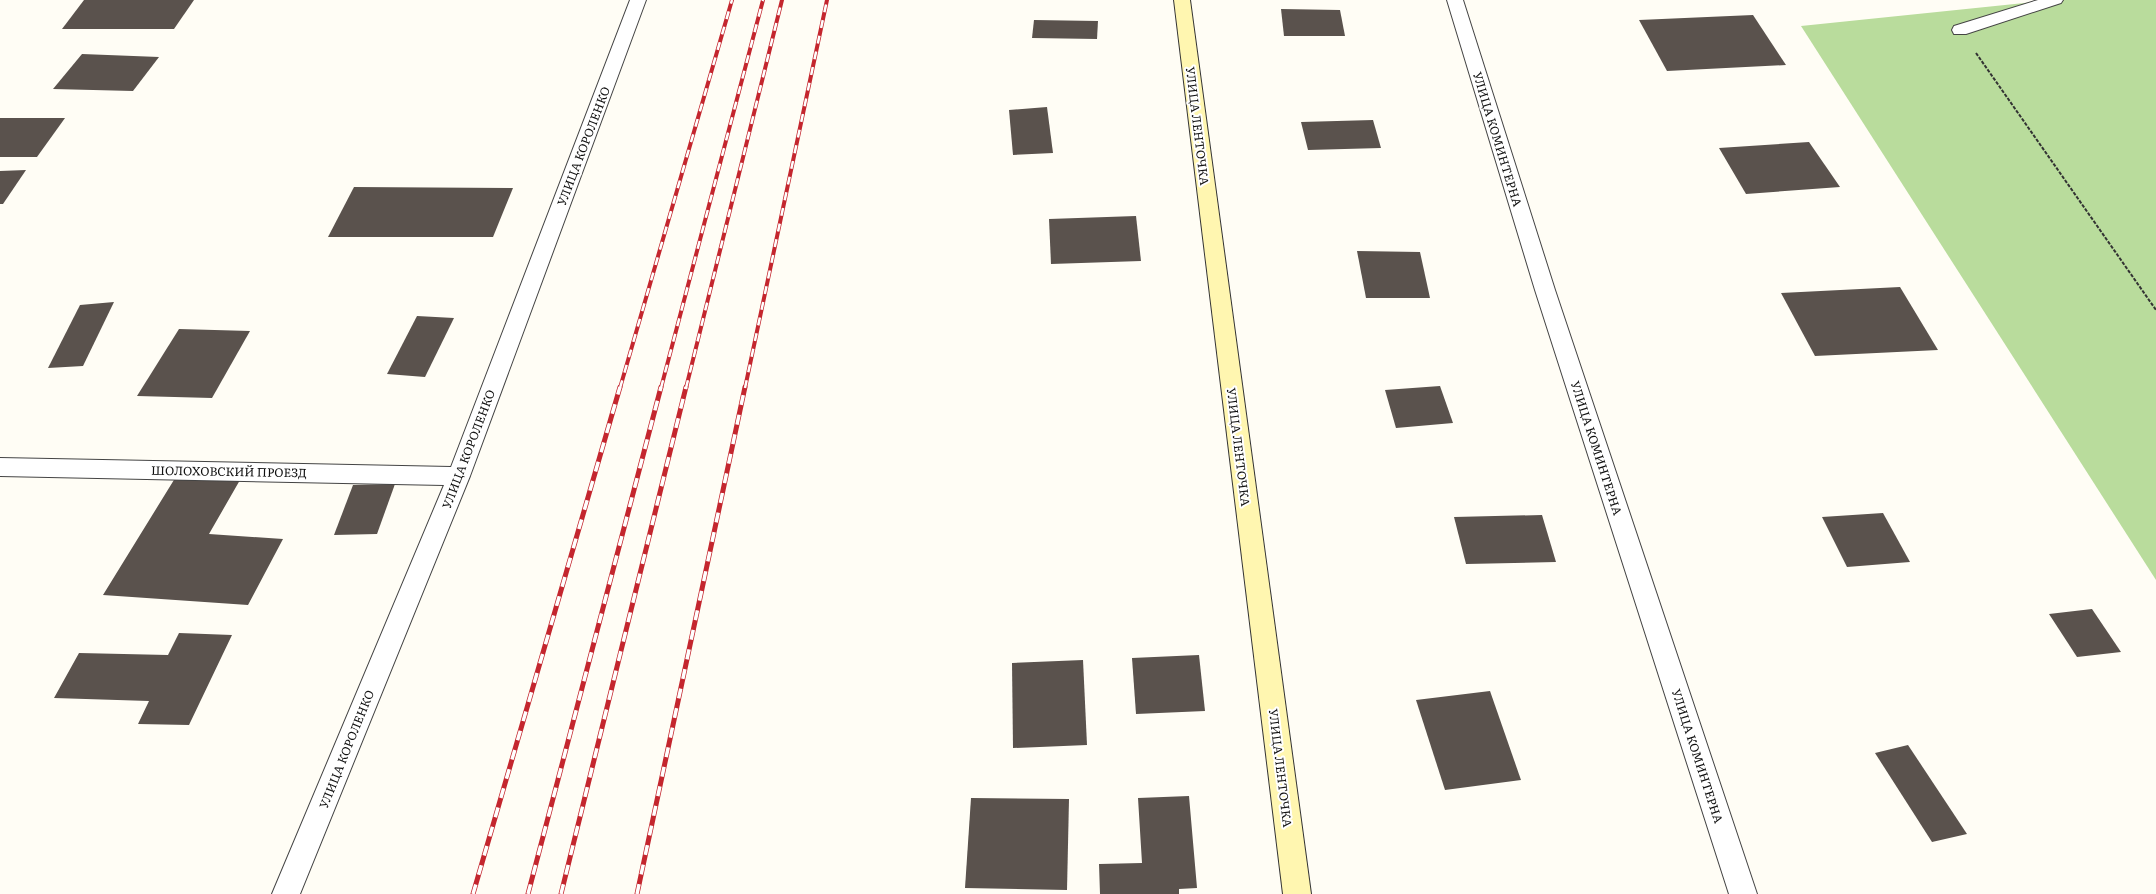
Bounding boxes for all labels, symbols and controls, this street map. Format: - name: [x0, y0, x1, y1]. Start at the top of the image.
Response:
- street label: УЛИЦА ЛЕНТОЧКА: [1182, 66, 1214, 187]
- street label: УЛИЦА КОМИНТЕРНА: [1469, 69, 1527, 209]
- street label: УЛИЦА КОРОЛЕНКО: [552, 84, 614, 208]
- street label: УЛИЦА КОМИНТЕРНА: [1567, 379, 1627, 518]
- street label: УЛИЦА КОРОЛЕНКО: [437, 387, 499, 511]
- street label: УЛИЦА ЛЕНТОЧКА: [1223, 387, 1255, 508]
- street label: ШОЛОХОВСКИЙ ПРОЕЗД: [151, 461, 307, 481]
- street label: УЛИЦА КОРОЛЕНКО: [314, 687, 378, 811]
- street label: УЛИЦА КОМИНТЕРНА: [1668, 687, 1728, 826]
- street label: УЛИЦА ЛЕНТОЧКА: [1265, 708, 1297, 829]

